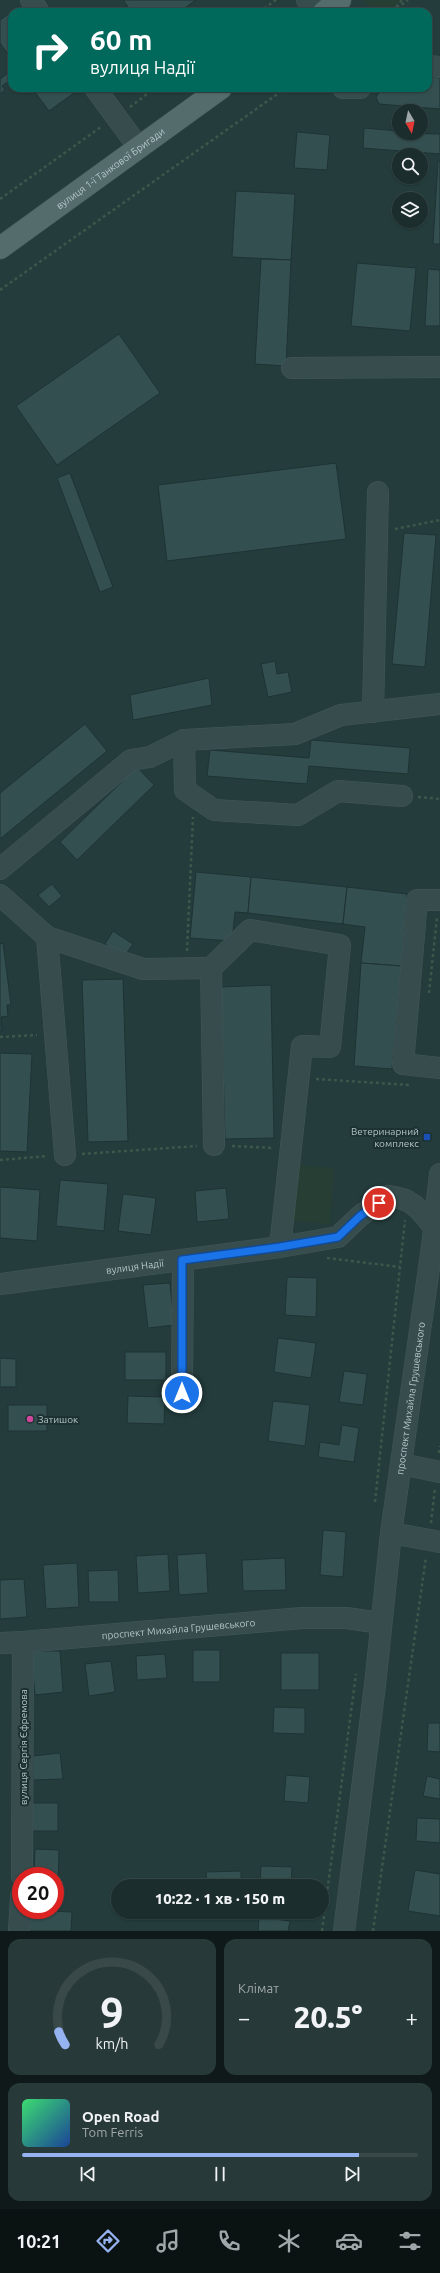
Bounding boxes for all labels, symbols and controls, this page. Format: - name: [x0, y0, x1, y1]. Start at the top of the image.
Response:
- icon: right: [24, 24, 76, 76]
- text: 60 m: [90, 24, 152, 55]
- text: вулиця Надії: [90, 57, 195, 77]
- north arrow: [392, 104, 428, 140]
- map controls: [392, 104, 428, 228]
- street label: вулиця 1-ї Танкової Бригади: [54, 125, 166, 211]
- button: search: [392, 148, 428, 184]
- button: layers: [392, 192, 428, 228]
- place label: Ветеринарний комплекс: [351, 1126, 419, 1149]
- marker: Ветеринарний комплекс: [422, 1132, 432, 1142]
- pin: [362, 1186, 396, 1220]
- icon: arrive: [368, 1192, 390, 1214]
- street label: вулиця Надії: [105, 1257, 165, 1275]
- street label: проспект Михайла Грушевського: [394, 1321, 427, 1475]
- position arrow: [161, 1372, 203, 1414]
- marker: Затишок: [25, 1414, 35, 1424]
- place label: Затишок: [38, 1414, 78, 1425]
- street label: проспект Михайла Грушевського: [101, 1617, 256, 1641]
- street label: вулиця Сергія Єфремова: [18, 1689, 29, 1805]
- speed limit sign: 20: [12, 1867, 64, 1919]
- text: 10:22 · 1 хв · 150 m: [155, 1890, 285, 1907]
- text: Клімат: [238, 1981, 279, 1995]
- text: 9: [100, 1989, 124, 2036]
- text: 20.5°: [293, 2000, 363, 2034]
- text: −: [238, 2005, 250, 2030]
- text: +: [406, 2005, 418, 2030]
- text: km/h: [96, 2036, 128, 2052]
- text: Open Road: [82, 2108, 159, 2125]
- text: Tom Ferris: [82, 2125, 143, 2139]
- icon: previous: [77, 2163, 99, 2185]
- icon: pause: [209, 2163, 231, 2185]
- icon: next: [341, 2163, 363, 2185]
- icon: directions: [94, 2227, 122, 2255]
- icon: music: [154, 2227, 182, 2255]
- icon: phone: [215, 2227, 243, 2255]
- icon: climate: [275, 2227, 303, 2255]
- icon: car: [335, 2227, 363, 2255]
- icon: filters: [396, 2227, 424, 2255]
- text: 10:21: [16, 2231, 61, 2251]

